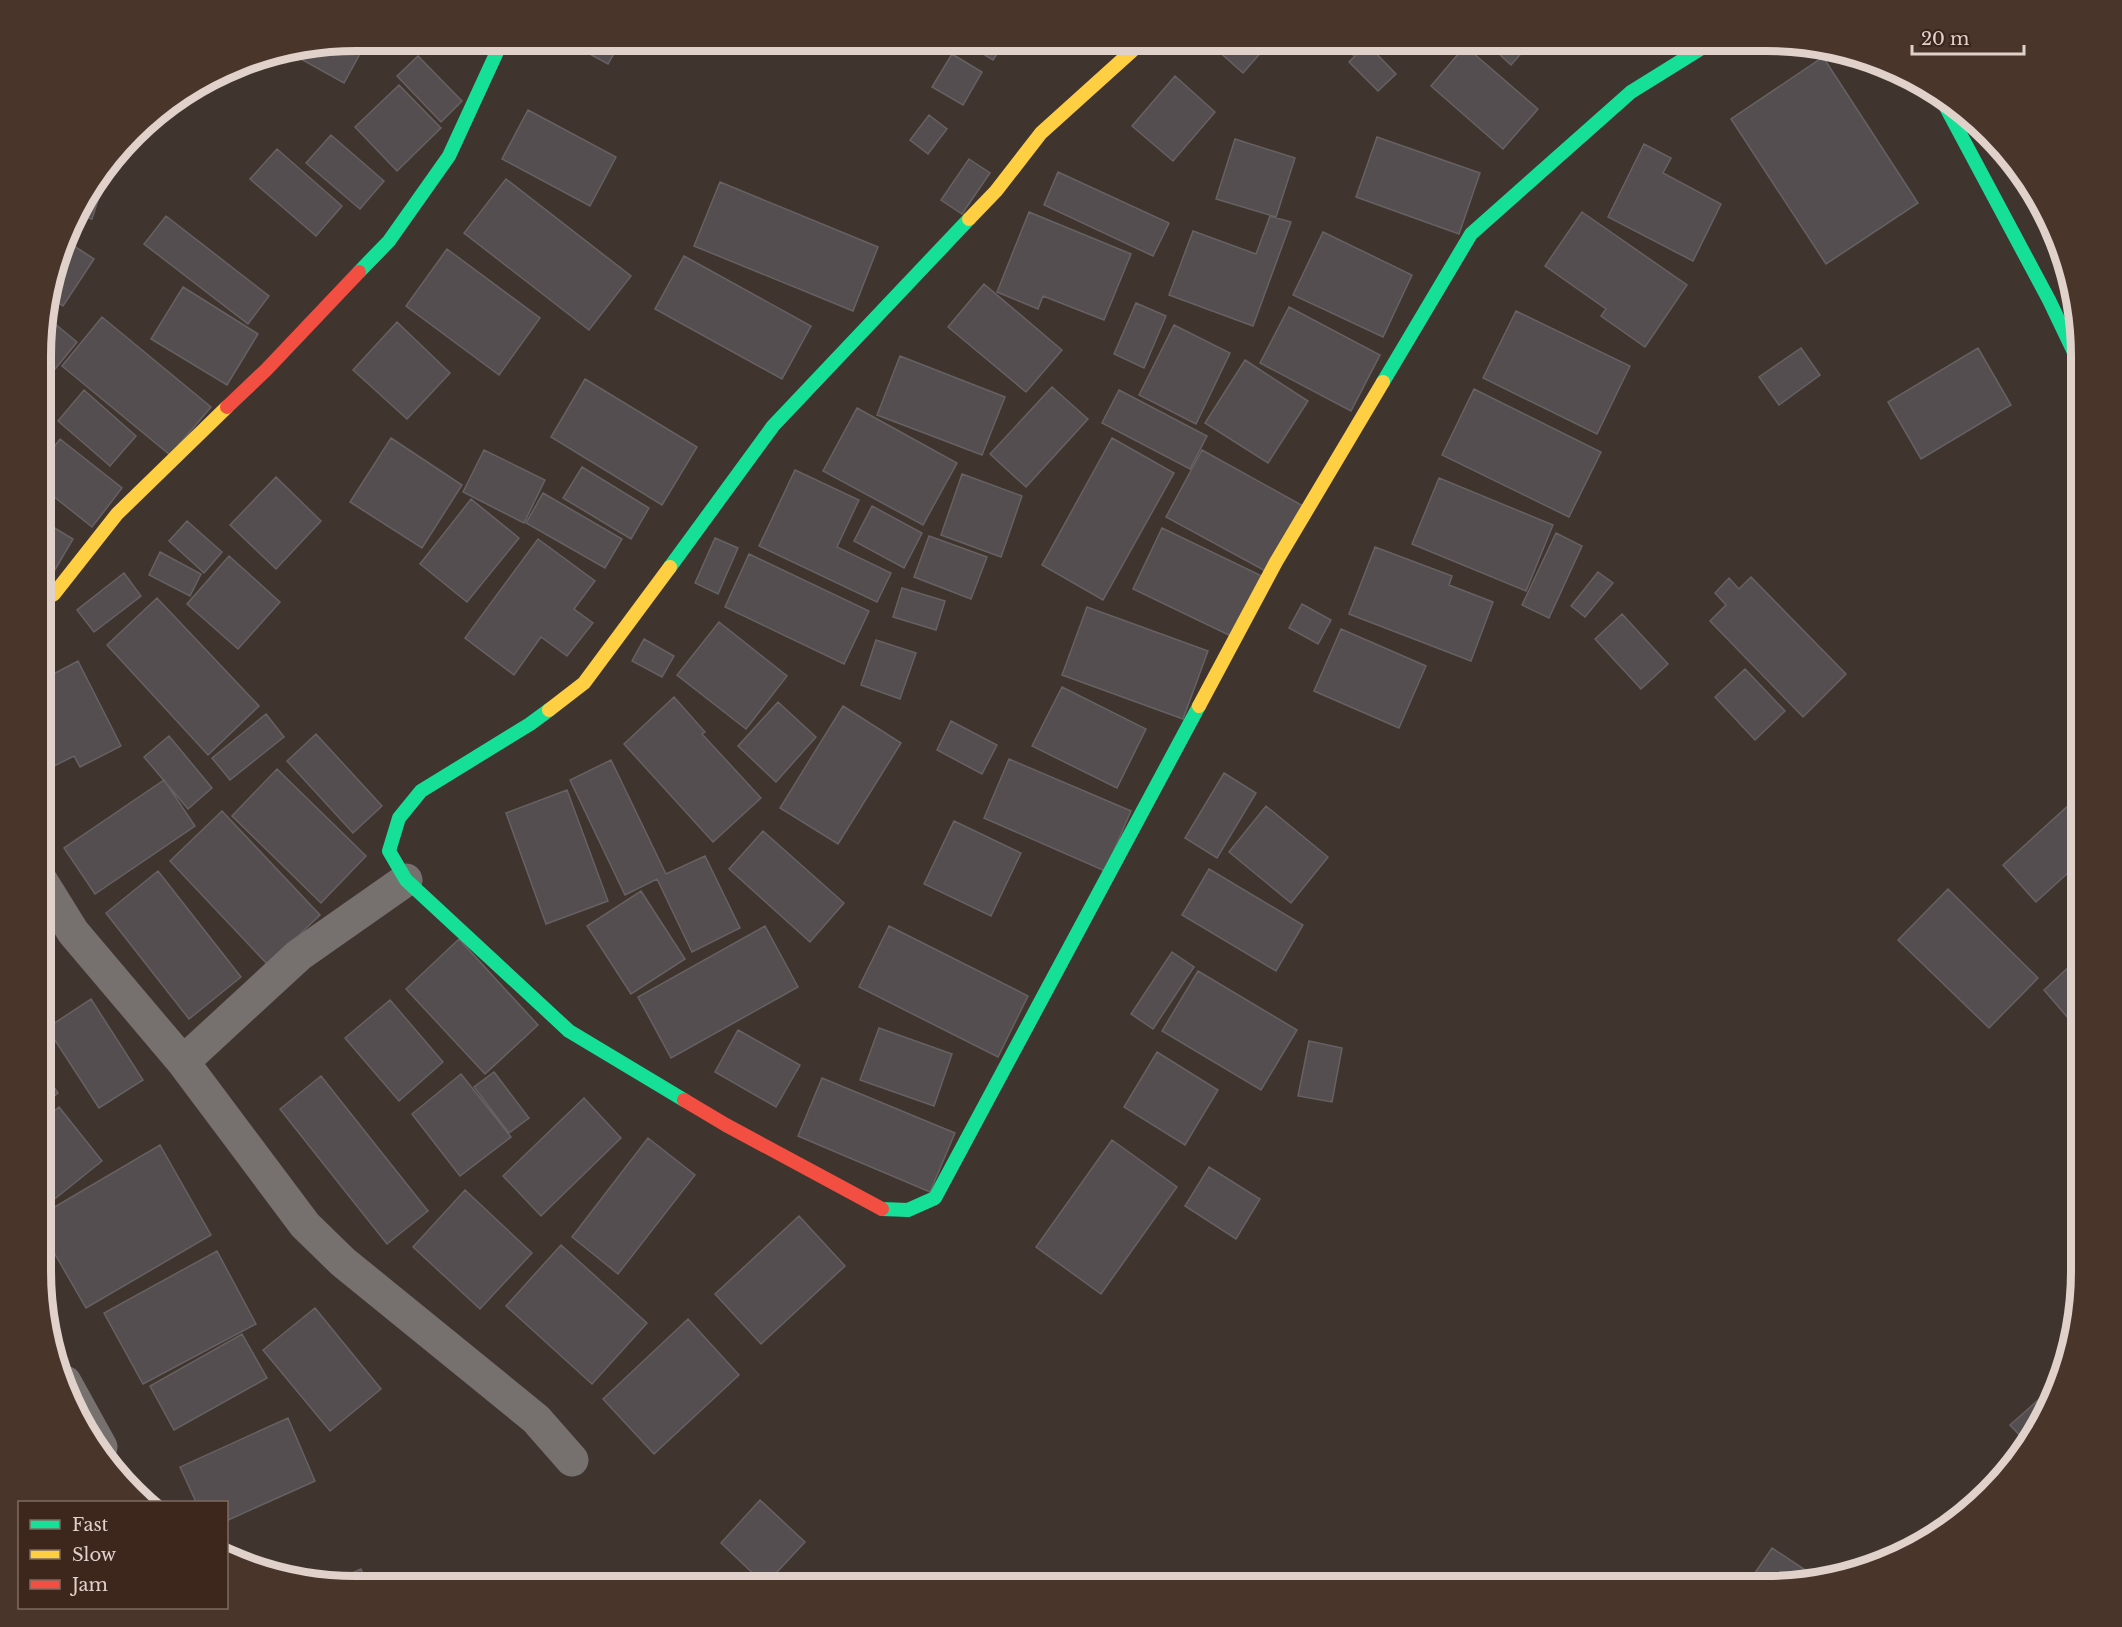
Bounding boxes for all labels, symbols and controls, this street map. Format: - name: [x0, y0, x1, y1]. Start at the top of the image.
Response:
- scale bar: [1912, 18, 2024, 56]
- text: 20 m: [1921, 28, 1969, 50]
- legend: [18, 1501, 228, 1609]
- text: Fast: [72, 1514, 109, 1536]
- text: Slow: [72, 1544, 117, 1566]
- text: Jam: [70, 1574, 108, 1596]

